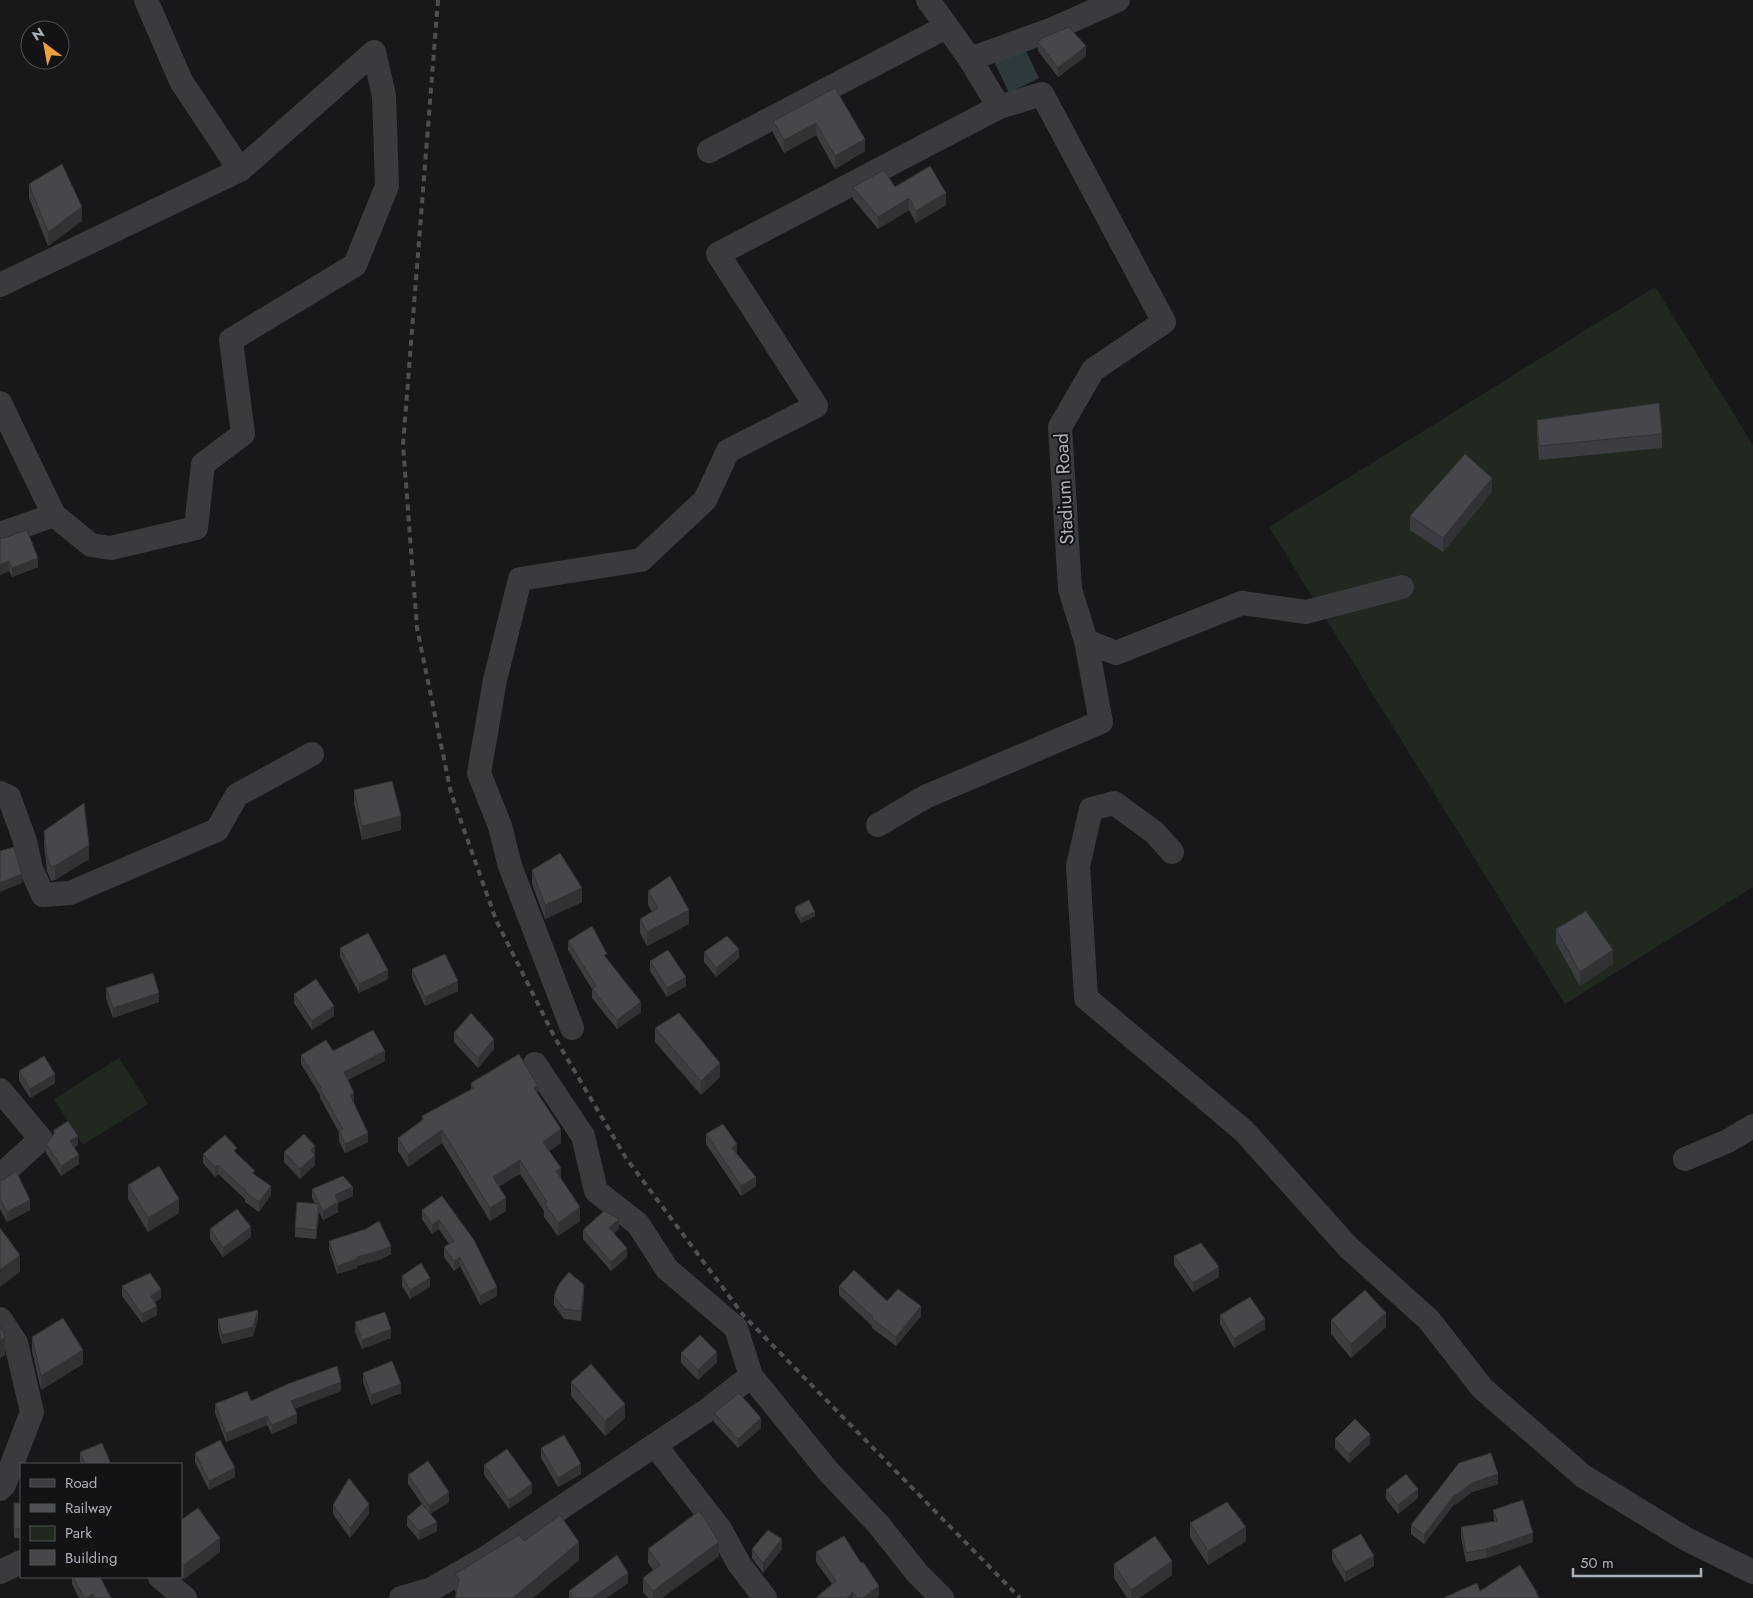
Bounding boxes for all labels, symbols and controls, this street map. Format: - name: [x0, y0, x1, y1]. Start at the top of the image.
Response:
- north arrow: [20, 20, 70, 70]
- text: N: [28, 23, 48, 45]
- street label: Stadium Road: [1048, 433, 1080, 545]
- legend: [20, 1463, 182, 1578]
- text: Road: [65, 1472, 97, 1494]
- text: Railway: [65, 1497, 112, 1519]
- text: Park: [65, 1522, 92, 1544]
- scale bar: [1573, 1546, 1700, 1578]
- text: Building: [65, 1547, 117, 1569]
- text: 50 m: [1580, 1552, 1614, 1574]

